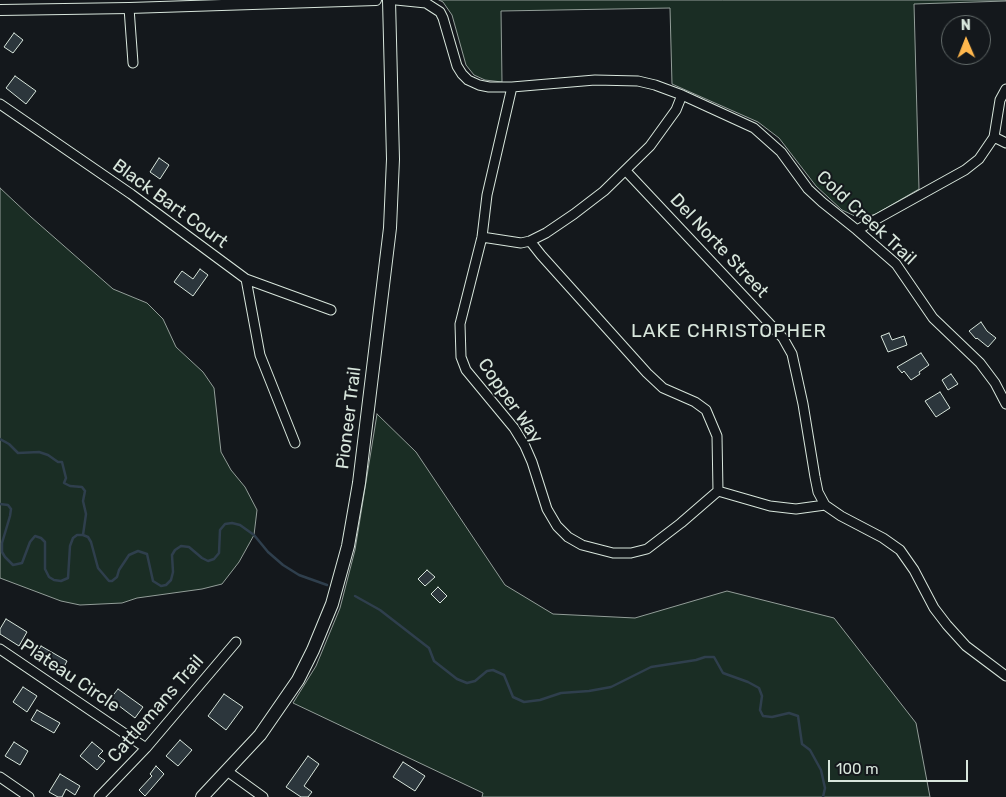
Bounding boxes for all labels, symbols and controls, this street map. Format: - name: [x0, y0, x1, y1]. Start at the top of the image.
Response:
- north arrow: [941, 15, 991, 65]
- text: N: [961, 17, 971, 34]
- street label: Black Bart Court: [108, 155, 232, 253]
- street label: Cold Creek Trail: [812, 166, 920, 270]
- street label: Del Norte Street: [665, 189, 773, 303]
- district label: LAKE CHRISTOPHER: [629, 321, 829, 343]
- street label: Copper Way: [473, 354, 547, 448]
- street label: Pioneer Trail: [332, 366, 366, 470]
- street label: Plateau Circle: [16, 635, 124, 717]
- street label: Cattlemans Trail: [104, 651, 208, 767]
- scale bar: [831, 750, 971, 782]
- text: 100 m: [836, 760, 878, 778]

